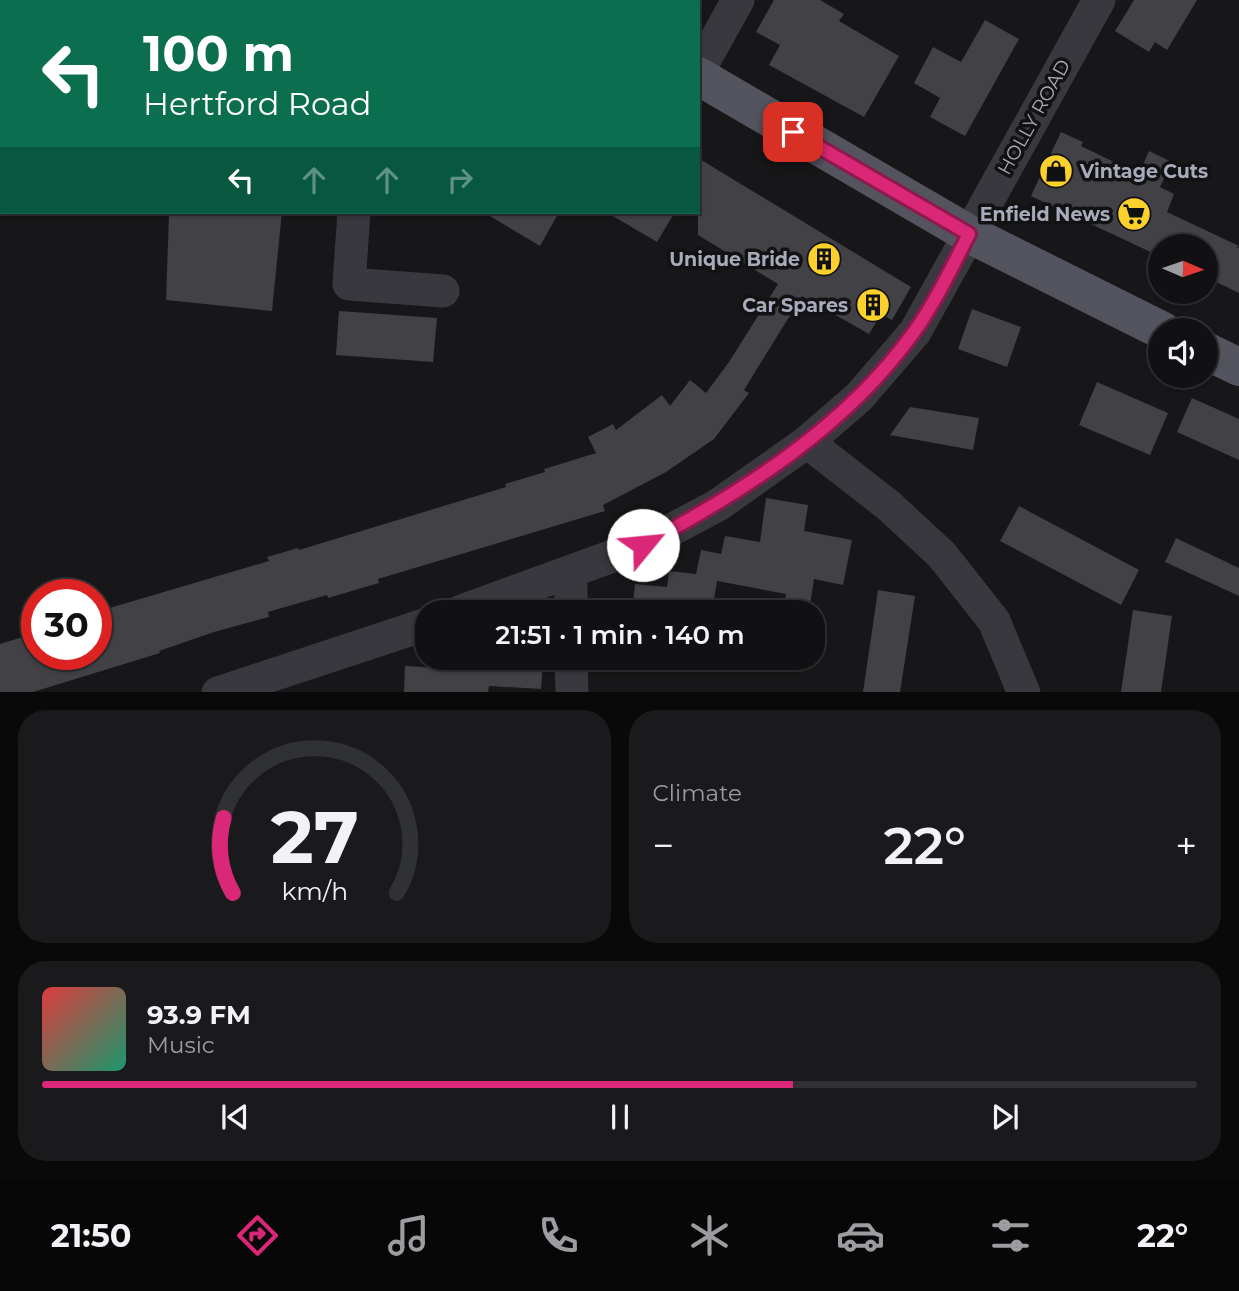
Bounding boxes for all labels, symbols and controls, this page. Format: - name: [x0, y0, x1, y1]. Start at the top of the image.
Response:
- text: 100 m: [143, 24, 294, 83]
- icon: left: [28, 28, 119, 119]
- street label: HOLLY ROAD: [993, 55, 1075, 179]
- text: Hertford Road: [143, 84, 371, 123]
- pin: [763, 102, 823, 162]
- icon: arrive: [774, 113, 812, 151]
- shop icon: Vintage Cuts: [1037, 152, 1075, 190]
- place label: Vintage Cuts: [1079, 160, 1208, 183]
- icon: left: [222, 161, 260, 199]
- icon: ahead: [295, 161, 333, 199]
- icon: ahead: [368, 161, 406, 199]
- icon: right: [441, 161, 479, 199]
- supermarket icon: Enfield News: [1115, 195, 1153, 233]
- place label: Enfield News: [980, 203, 1110, 226]
- north arrow: [1148, 234, 1218, 304]
- map controls: [1148, 234, 1218, 388]
- building icon: Unique Bride: [805, 240, 843, 278]
- place label: Unique Bride: [669, 248, 800, 271]
- building icon: Car Spares: [854, 286, 892, 324]
- place label: Car Spares: [742, 294, 848, 317]
- button: sound: [1148, 318, 1218, 388]
- position arrow: [606, 508, 680, 582]
- speed limit sign: 30: [21, 579, 112, 670]
- text: 21:51 · 1 min · 140 m: [495, 619, 745, 651]
- text: Climate: [653, 779, 742, 807]
- text: 27: [270, 793, 358, 881]
- text: 22°: [884, 814, 966, 877]
- text: −: [653, 822, 674, 869]
- text: +: [1175, 822, 1197, 869]
- text: km/h: [281, 875, 348, 905]
- text: 93.9 FM: [147, 999, 251, 1031]
- text: Music: [147, 1031, 215, 1059]
- icon: previous: [216, 1098, 254, 1136]
- icon: pause: [601, 1098, 639, 1136]
- icon: next: [986, 1098, 1024, 1136]
- icon: directions: [233, 1211, 282, 1260]
- icon: music: [384, 1211, 433, 1260]
- icon: phone: [534, 1211, 583, 1260]
- icon: climate: [685, 1211, 734, 1260]
- icon: car: [836, 1211, 885, 1260]
- icon: filters: [986, 1211, 1035, 1260]
- text: 21:50: [51, 1216, 131, 1255]
- text: 22°: [1137, 1216, 1188, 1255]

